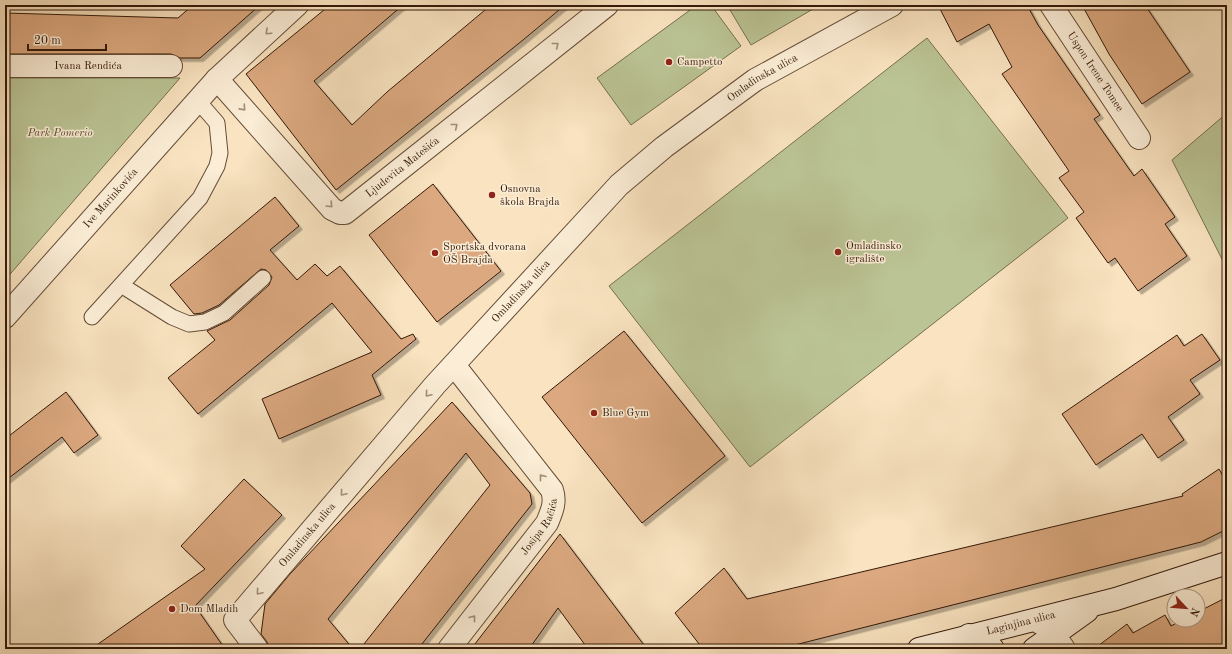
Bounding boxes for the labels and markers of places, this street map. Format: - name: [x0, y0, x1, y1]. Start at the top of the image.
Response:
- marker: Campetto: [664, 57, 674, 67]
- place label: Campetto: [677, 57, 722, 68]
- place label: Osnovna škola Brajda: [500, 184, 560, 208]
- marker: Osnovna škola Brajda: [487, 190, 497, 200]
- place label: Omladinsko igralište: [846, 241, 901, 265]
- place label: Sportska dvorana OŠ Brajda: [443, 242, 527, 266]
- marker: Omladinsko igralište: [833, 247, 843, 257]
- marker: Sportska dvorana OŠ Brajda: [430, 248, 440, 258]
- marker: Blue Gym: [589, 408, 599, 418]
- place label: Blue Gym: [602, 408, 649, 419]
- marker: Dom Mladih: [167, 604, 177, 614]
- place label: Dom Mladih: [180, 604, 238, 615]

